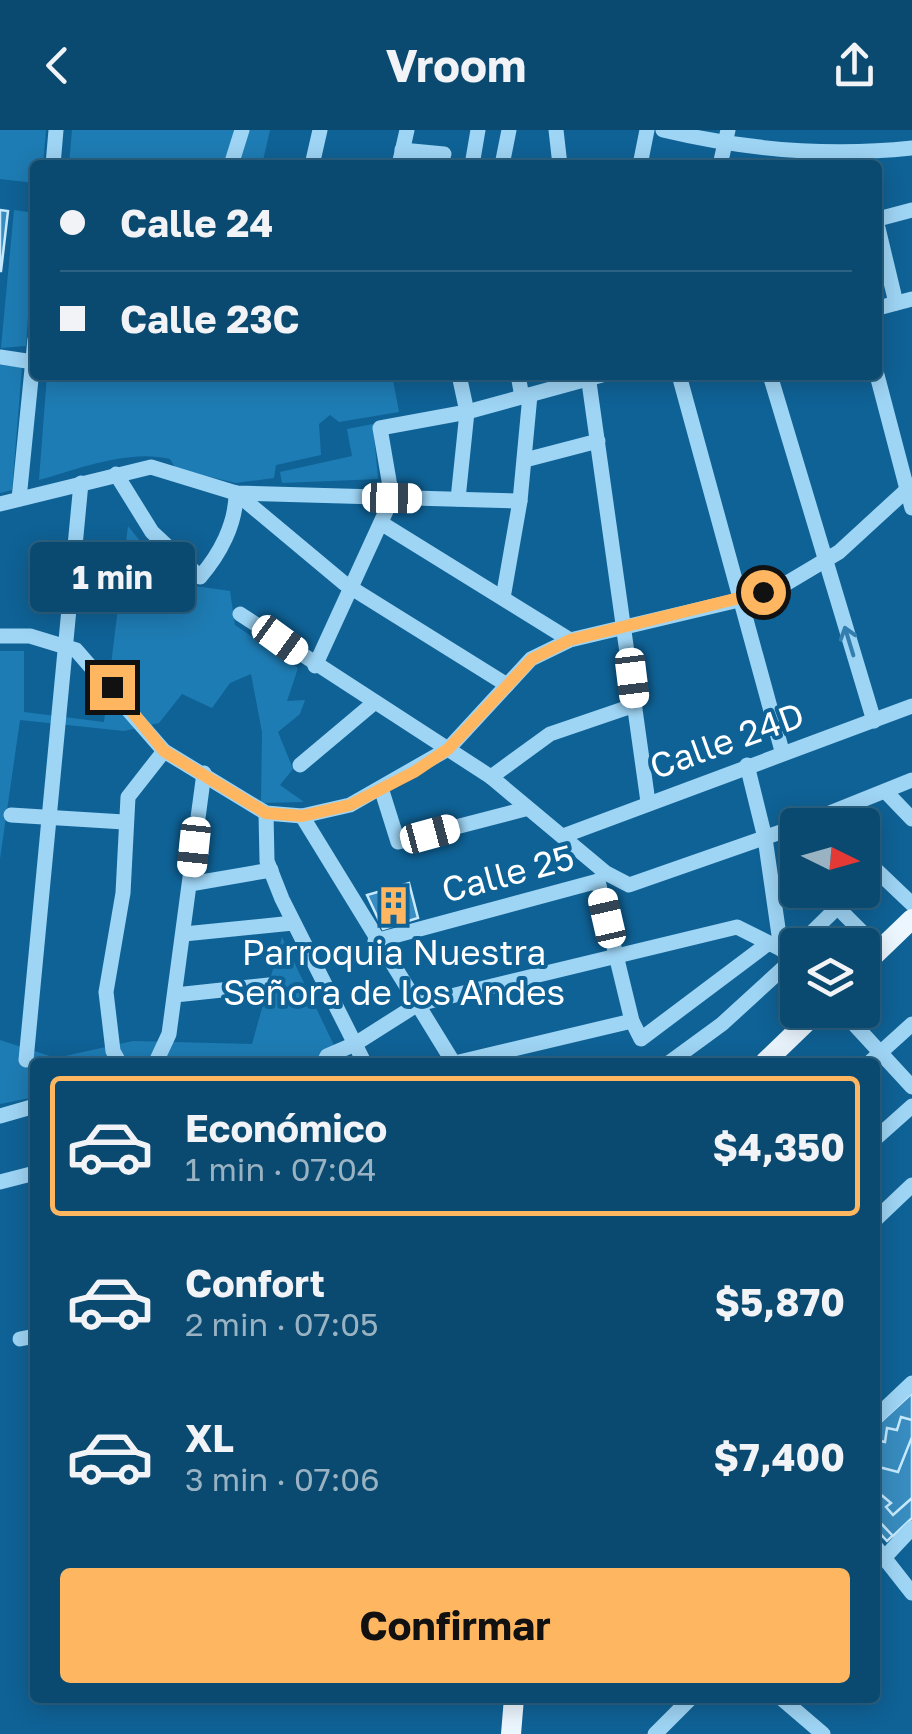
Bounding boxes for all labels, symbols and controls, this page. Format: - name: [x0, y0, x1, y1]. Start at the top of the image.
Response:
- icon: back: [30, 38, 85, 93]
- text: Vroom: [386, 38, 526, 92]
- icon: share: [827, 38, 882, 93]
- text: Calle 24: [120, 200, 273, 245]
- text: Calle 23C: [120, 296, 300, 341]
- car: [362, 482, 422, 514]
- callout: 1 min: [29, 542, 194, 612]
- text: 1 min: [72, 558, 153, 596]
- route start: [741, 570, 786, 615]
- car: [247, 610, 313, 670]
- one-way arrow: [839, 626, 857, 658]
- car: [613, 646, 651, 710]
- route end: [90, 665, 135, 710]
- street label: Calle 24D: [644, 693, 809, 787]
- north arrow: [780, 808, 880, 908]
- map controls: [780, 808, 880, 1028]
- car: [397, 812, 463, 856]
- car: [176, 816, 212, 878]
- street label: Calle 25: [437, 835, 579, 911]
- building icon: Parroquia Nuestra Señora de los Andes: [373, 885, 415, 927]
- car: [586, 885, 628, 951]
- button: layers: [780, 928, 880, 1028]
- place label: Parroquia Nuestra Señora de los Andes: [223, 931, 565, 1013]
- icon: car: [65, 1101, 155, 1191]
- text: Económico: [185, 1105, 387, 1150]
- text: $4,350: [713, 1124, 845, 1169]
- text: 1 min · 07:04: [185, 1150, 376, 1188]
- icon: car: [65, 1256, 155, 1346]
- text: Confort: [185, 1260, 325, 1305]
- text: $5,870: [714, 1279, 845, 1324]
- text: 2 min · 07:05: [185, 1305, 379, 1343]
- icon: car: [65, 1411, 155, 1501]
- text: XL: [185, 1415, 234, 1460]
- text: $7,400: [714, 1434, 845, 1479]
- text: 3 min · 07:06: [185, 1460, 380, 1498]
- button: Confirmar: [60, 1568, 850, 1683]

